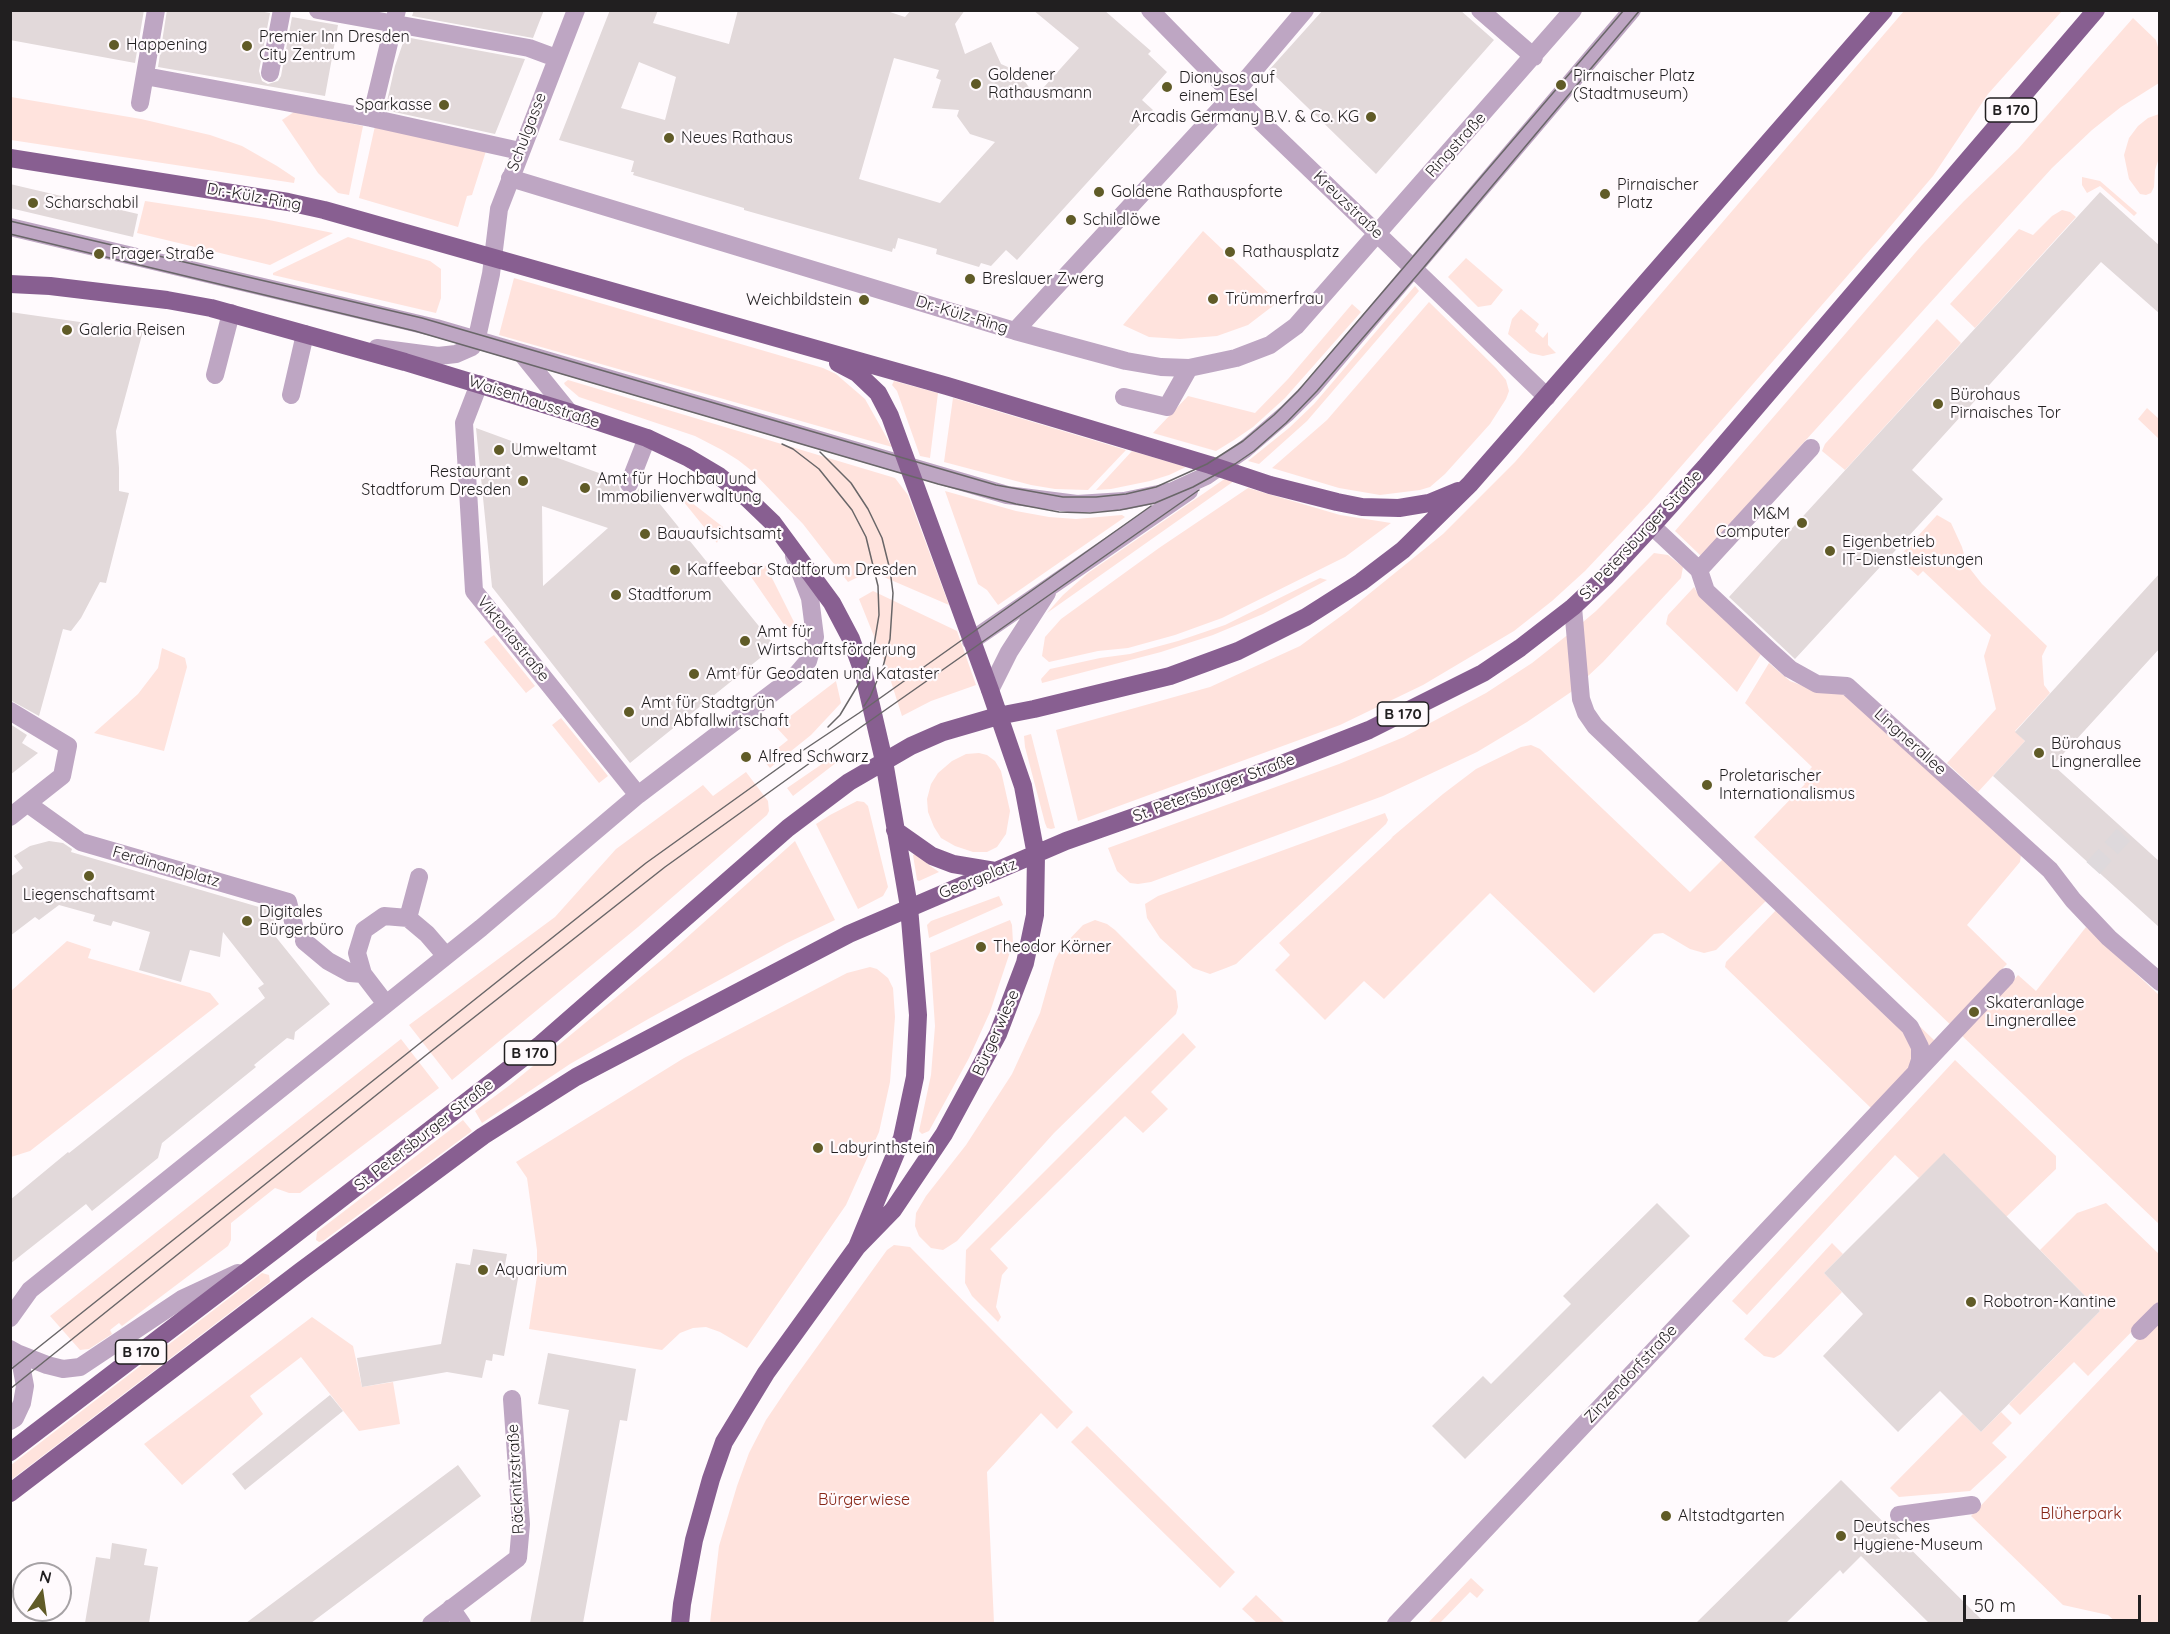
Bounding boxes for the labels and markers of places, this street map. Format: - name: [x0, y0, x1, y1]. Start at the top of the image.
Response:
- place label: Premier Inn Dresden City Zentrum: [259, 27, 410, 65]
- place label: Happening: [126, 35, 208, 55]
- marker: Happening: [107, 38, 121, 52]
- marker: Premier Inn Dresden City Zentrum: [240, 39, 254, 53]
- place label: Goldener Rathausmann: [988, 65, 1092, 103]
- place label: Pirnaischer Platz (Stadtmuseum): [1573, 66, 1695, 104]
- place label: Dionysos auf einem Esel: [1179, 68, 1275, 106]
- marker: Goldener Rathausmann: [969, 77, 983, 91]
- marker: Pirnaischer Platz (Stadtmuseum): [1554, 78, 1568, 92]
- marker: Dionysos auf einem Esel: [1160, 80, 1174, 94]
- place label: Sparkasse: [355, 95, 432, 115]
- marker: Sparkasse: [437, 98, 451, 112]
- place label: Arcadis Germany B.V. & Co. KG: [1131, 107, 1359, 127]
- marker: Arcadis Germany B.V. & Co. KG: [1364, 110, 1378, 124]
- place label: Neues Rathaus: [681, 128, 793, 148]
- marker: Neues Rathaus: [662, 131, 676, 145]
- place label: Pirnaischer Platz: [1617, 175, 1699, 213]
- place label: Goldene Rathauspforte: [1111, 182, 1283, 202]
- marker: Goldene Rathauspforte: [1092, 185, 1106, 199]
- marker: Pirnaischer Platz: [1598, 187, 1612, 201]
- place label: Scharschabil: [45, 193, 139, 213]
- marker: Scharschabil: [26, 196, 40, 210]
- place label: Schildlöwe: [1083, 210, 1160, 230]
- marker: Schildlöwe: [1064, 213, 1078, 227]
- place label: Rathausplatz: [1242, 242, 1339, 262]
- place label: Prager Straße: [111, 244, 214, 264]
- marker: Rathausplatz: [1223, 245, 1237, 259]
- marker: Prager Straße: [92, 247, 106, 261]
- place label: Breslauer Zwerg: [982, 269, 1104, 289]
- marker: Breslauer Zwerg: [963, 272, 977, 286]
- place label: Trümmerfrau: [1225, 289, 1324, 309]
- place label: Weichbildstein: [746, 290, 852, 310]
- marker: Trümmerfrau: [1206, 292, 1220, 306]
- marker: Weichbildstein: [857, 293, 871, 307]
- place label: Galeria Reisen: [79, 320, 185, 340]
- marker: Galeria Reisen: [60, 323, 74, 337]
- place label: Bürohaus Pirnaisches Tor: [1950, 385, 2061, 423]
- marker: Bürohaus Pirnaisches Tor: [1931, 397, 1945, 411]
- place label: Umweltamt: [511, 440, 597, 460]
- marker: Umweltamt: [492, 443, 506, 457]
- place label: Restaurant Stadtforum Dresden: [361, 462, 511, 500]
- place label: Amt für Hochbau und Immobilienverwaltung: [597, 469, 762, 507]
- marker: Restaurant Stadtforum Dresden: [516, 474, 530, 488]
- marker: Amt für Hochbau und Immobilienverwaltung: [578, 481, 592, 495]
- place label: M&M Computer: [1716, 504, 1790, 542]
- marker: M&M Computer: [1795, 516, 1809, 530]
- place label: Bauaufsichtsamt: [657, 524, 782, 544]
- marker: Bauaufsichtsamt: [638, 527, 652, 541]
- place label: Eigenbetrieb IT-Dienstleistungen: [1842, 532, 1983, 570]
- marker: Eigenbetrieb IT-Dienstleistungen: [1823, 544, 1837, 558]
- place label: Kaffeebar Stadtforum Dresden: [687, 560, 917, 580]
- marker: Kaffeebar Stadtforum Dresden: [668, 563, 682, 577]
- place label: Stadtforum: [628, 585, 712, 605]
- marker: Stadtforum: [609, 588, 623, 602]
- place label: Amt für Wirtschaftsförderung: [757, 622, 916, 660]
- marker: Amt für Wirtschaftsförderung: [738, 634, 752, 648]
- place label: Amt für Geodaten und Kataster: [706, 664, 939, 684]
- marker: Amt für Geodaten und Kataster: [687, 667, 701, 681]
- place label: Amt für Stadtgrün und Abfallwirtschaft: [641, 693, 789, 731]
- marker: Amt für Stadtgrün und Abfallwirtschaft: [622, 705, 636, 719]
- place label: Bürohaus Lingnerallee: [2051, 734, 2141, 772]
- marker: Bürohaus Lingnerallee: [2032, 746, 2046, 760]
- place label: Alfred Schwarz: [758, 747, 869, 767]
- marker: Alfred Schwarz: [739, 750, 753, 764]
- place label: Proletarischer Internationalismus: [1719, 766, 1855, 804]
- marker: Proletarischer Internationalismus: [1700, 778, 1714, 792]
- marker: Liegenschaftsamt: [82, 869, 96, 883]
- place label: Liegenschaftsamt: [23, 885, 155, 905]
- place label: Digitales Bürgerbüro: [259, 902, 344, 940]
- marker: Digitales Bürgerbüro: [240, 914, 254, 928]
- place label: Theodor Körner: [993, 937, 1111, 957]
- marker: Theodor Körner: [974, 940, 988, 954]
- place label: Skateranlage Lingnerallee: [1986, 993, 2085, 1031]
- marker: Skateranlage Lingnerallee: [1967, 1005, 1981, 1019]
- place label: Labyrinthstein: [830, 1138, 935, 1158]
- marker: Labyrinthstein: [811, 1141, 825, 1155]
- place label: Aquarium: [495, 1260, 567, 1280]
- marker: Aquarium: [476, 1263, 490, 1277]
- place label: Robotron-Kantine: [1983, 1292, 2116, 1312]
- marker: Robotron-Kantine: [1964, 1295, 1978, 1309]
- place label: Altstadtgarten: [1678, 1506, 1785, 1526]
- marker: Altstadtgarten: [1659, 1509, 1673, 1523]
- place label: Deutsches Hygiene-Museum: [1853, 1517, 1983, 1555]
- marker: Deutsches Hygiene-Museum: [1834, 1529, 1848, 1543]

